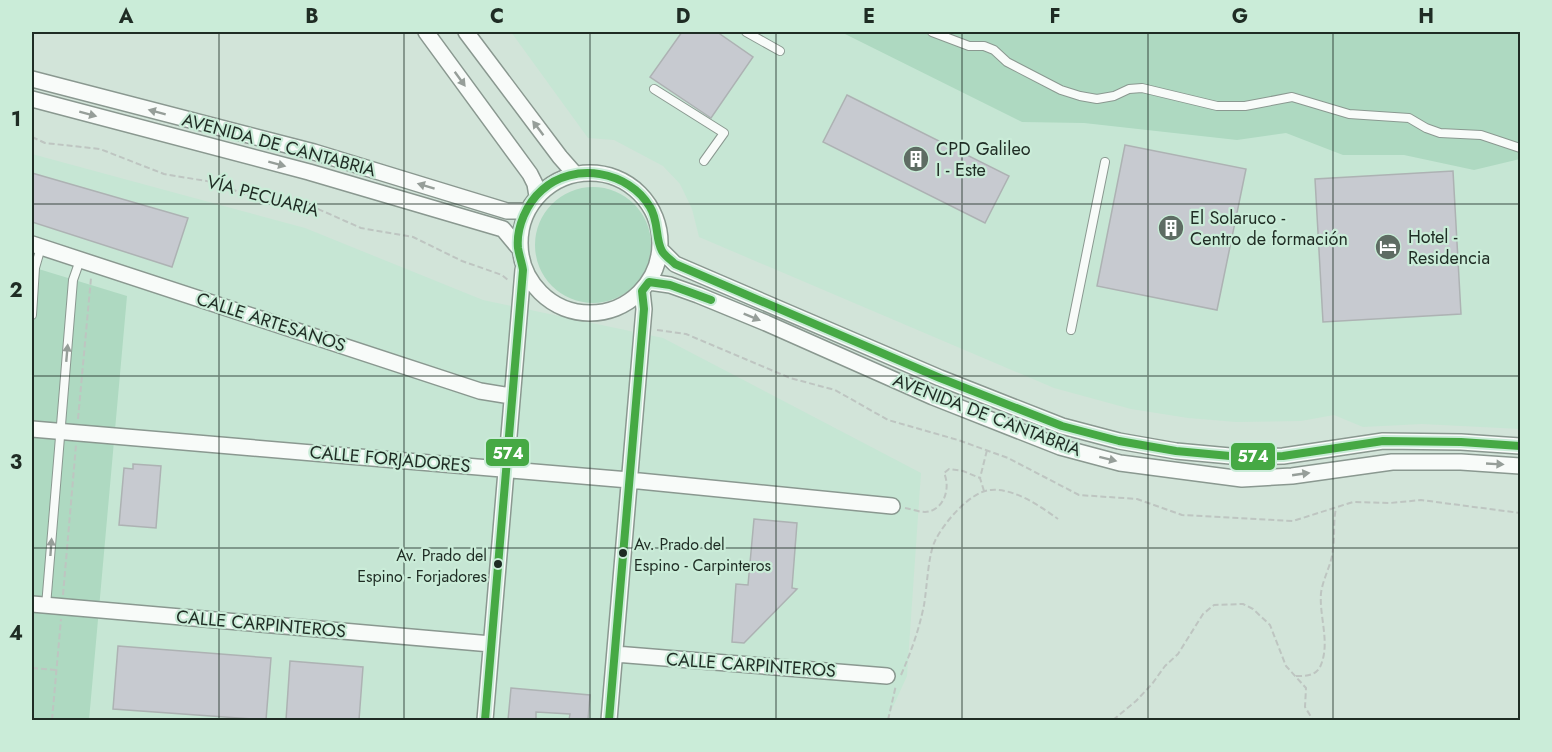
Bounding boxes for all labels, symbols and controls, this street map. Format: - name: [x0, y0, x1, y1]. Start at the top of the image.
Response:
- text: A: [118, 2, 134, 31]
- text: B: [305, 2, 319, 31]
- text: C: [490, 2, 504, 31]
- text: D: [676, 2, 690, 31]
- text: E: [863, 2, 875, 31]
- text: F: [1049, 2, 1061, 31]
- text: G: [1232, 2, 1248, 31]
- text: H: [1418, 2, 1434, 31]
- one-way arrow: [454, 71, 466, 86]
- text: 1: [11, 105, 21, 134]
- one-way arrow: [148, 106, 166, 116]
- street label: AVENIDA DE CANTABRIA: [179, 107, 379, 183]
- one-way arrow: [79, 110, 97, 119]
- one-way arrow: [533, 121, 545, 136]
- place label: CPD Galileo I - Este: [936, 136, 1031, 183]
- building icon: CPD Galileo I - Este: [901, 144, 931, 174]
- one-way arrow: [268, 160, 286, 169]
- street label: VÍA PECUARIA: [204, 169, 322, 223]
- one-way arrow: [417, 181, 435, 190]
- place label: El Solaruco - Centro de formación: [1190, 205, 1348, 252]
- building icon: El Solaruco - Centro de formación: [1156, 213, 1186, 243]
- place label: Hotel - Residencia: [1408, 224, 1490, 271]
- hotel icon: Hotel - Residencia: [1373, 232, 1403, 262]
- text: 2: [9, 276, 23, 305]
- street label: CALLE ARTESANOS: [193, 286, 349, 358]
- one-way arrow: [743, 313, 761, 322]
- one-way arrow: [62, 343, 72, 362]
- street label: AVENIDA DE CANTABRIA: [889, 367, 1085, 463]
- line badge: 574: [485, 438, 530, 467]
- street label: CALLE FORJADORES: [309, 439, 472, 479]
- text: 574: [492, 442, 524, 465]
- line badge: 574: [1230, 442, 1276, 471]
- text: 574: [1237, 445, 1269, 468]
- text: 3: [10, 448, 22, 477]
- one-way arrow: [1099, 455, 1117, 465]
- one-way arrow: [1486, 460, 1505, 469]
- one-way arrow: [1292, 470, 1311, 479]
- place label: Av. Prado del Espino - Carpinteros: [634, 533, 771, 577]
- one-way arrow: [46, 538, 56, 557]
- place label: Av. Prado del Espino - Forjadores: [357, 544, 487, 588]
- marker: Av. Prado del Espino - Carpinteros: [617, 547, 629, 559]
- marker: Av. Prado del Espino - Forjadores: [492, 558, 504, 570]
- street label: CALLE CARPINTEROS: [175, 604, 347, 644]
- text: 4: [9, 619, 23, 648]
- street label: CALLE CARPINTEROS: [665, 646, 837, 684]

